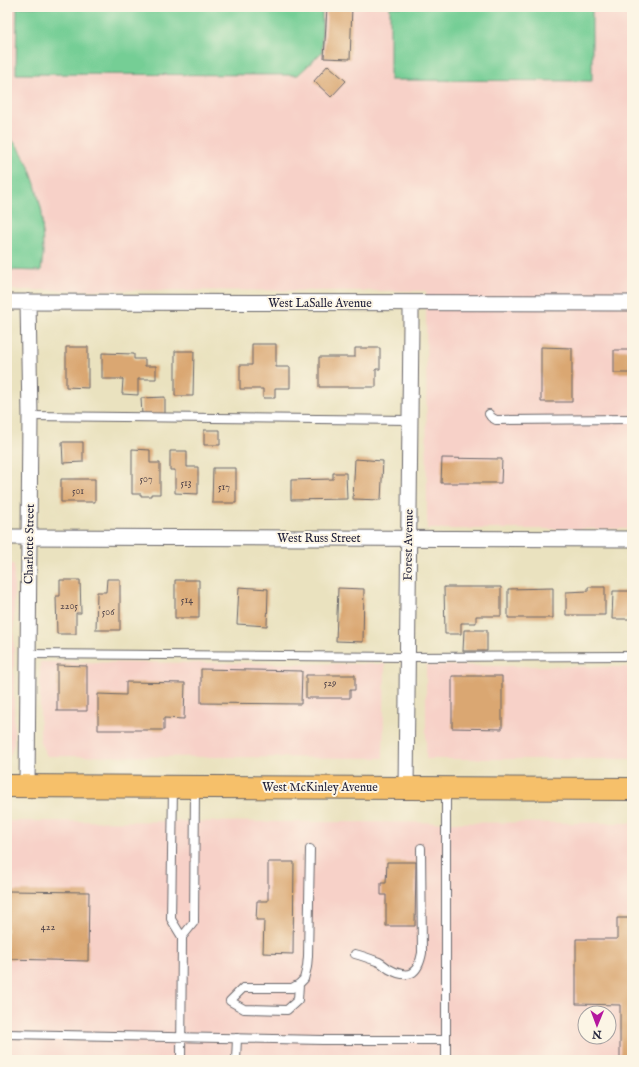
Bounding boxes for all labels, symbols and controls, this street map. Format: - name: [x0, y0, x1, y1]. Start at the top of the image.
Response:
- street label: West LaSalle Avenue: [268, 296, 372, 311]
- house number: 507: [139, 473, 153, 486]
- house number: 513: [180, 477, 192, 490]
- house number: 517: [218, 481, 230, 494]
- house number: 501: [72, 485, 84, 498]
- street label: Charlotte Street: [21, 504, 38, 584]
- street label: Forest Avenue: [400, 509, 417, 581]
- street label: West Russ Street: [277, 531, 361, 546]
- house number: 514: [181, 594, 193, 607]
- house number: 2205: [60, 600, 78, 613]
- house number: 506: [102, 606, 115, 619]
- house number: 529: [324, 677, 336, 690]
- street label: West McKinley Avenue: [262, 780, 378, 795]
- house number: 422: [41, 921, 55, 934]
- north arrow: [577, 1005, 617, 1045]
- text: N: [591, 1027, 603, 1041]

